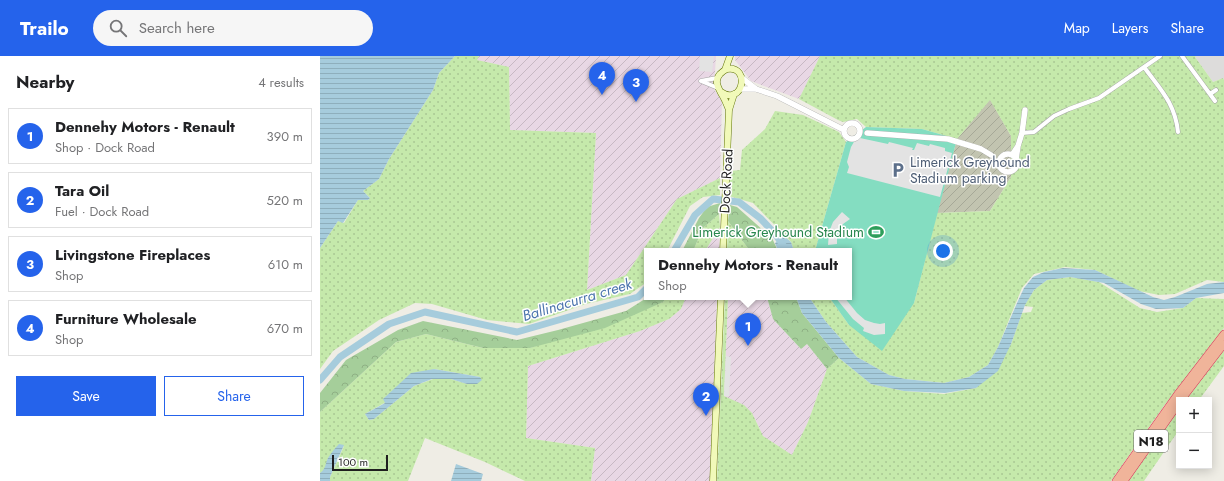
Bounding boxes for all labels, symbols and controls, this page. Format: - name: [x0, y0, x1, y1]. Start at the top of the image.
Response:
- search box: [93, 10, 373, 46]
- text: Trailo: [20, 15, 69, 42]
- icon: search: [107, 17, 129, 39]
- text: Search here: [139, 17, 215, 39]
- text: Map: [1064, 18, 1090, 38]
- text: Layers: [1112, 18, 1148, 38]
- text: Share: [1170, 18, 1204, 38]
- pin: 4: [589, 62, 615, 95]
- pin: 3: [623, 69, 649, 102]
- text: Nearby: [16, 70, 74, 94]
- text: 4 results: [258, 73, 304, 92]
- text: Dennehy Motors - Renault: [55, 116, 235, 138]
- text: 1: [27, 127, 33, 146]
- text: 390 m: [267, 127, 303, 146]
- text: Shop · Dock Road: [55, 138, 155, 157]
- street label: Dock Road: [714, 148, 738, 214]
- place label: Limerick Greyhound Stadium parking: [910, 152, 1030, 188]
- parking icon: Limerick Greyhound Stadium parking: [889, 161, 907, 179]
- text: Tara Oil: [55, 180, 109, 202]
- text: 2: [26, 191, 34, 210]
- text: 520 m: [266, 191, 303, 210]
- text: Fuel · Dock Road: [55, 202, 149, 221]
- place label: Limerick Greyhound Stadium: [692, 222, 864, 242]
- sports icon: Limerick Greyhound Stadium: [867, 223, 885, 241]
- your location: [933, 241, 953, 261]
- text: Livingstone Fireplaces: [55, 244, 210, 266]
- popup: [644, 248, 852, 300]
- text: Dennehy Motors - Renault: [658, 254, 838, 276]
- text: 3: [26, 255, 34, 274]
- text: 610 m: [268, 255, 303, 274]
- text: Shop: [55, 266, 83, 285]
- water label: Ballinacurra creek: [520, 273, 635, 327]
- text: Shop: [658, 276, 687, 295]
- text: Furniture Wholesale: [55, 308, 197, 330]
- pin: 1: [735, 313, 761, 346]
- text: 4: [25, 319, 35, 338]
- text: 670 m: [267, 319, 303, 338]
- text: Shop: [55, 330, 83, 349]
- button: Save: [16, 376, 156, 416]
- button: Share: [164, 376, 304, 416]
- pin: 2: [693, 383, 719, 416]
- map controls: [1176, 397, 1212, 469]
- button: +: [1176, 397, 1212, 433]
- road number: N18: [1134, 430, 1168, 452]
- button: −: [1176, 433, 1212, 469]
- scale bar: [332, 453, 388, 472]
- text: 100 m: [338, 454, 368, 470]

